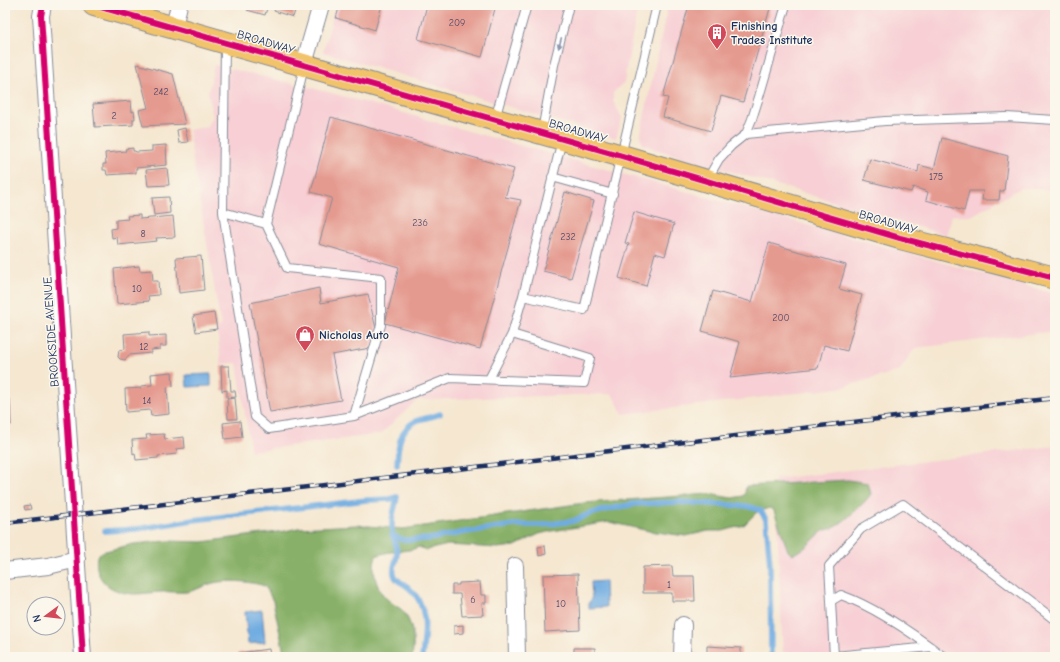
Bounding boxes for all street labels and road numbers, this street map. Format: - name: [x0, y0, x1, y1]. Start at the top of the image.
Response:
- street label: BROADWAY: [235, 27, 297, 57]
- street label: BROADWAY: [547, 116, 609, 146]
- street label: BROADWAY: [857, 207, 919, 237]
- street label: BROOKSIDE AVENUE: [40, 276, 62, 388]

